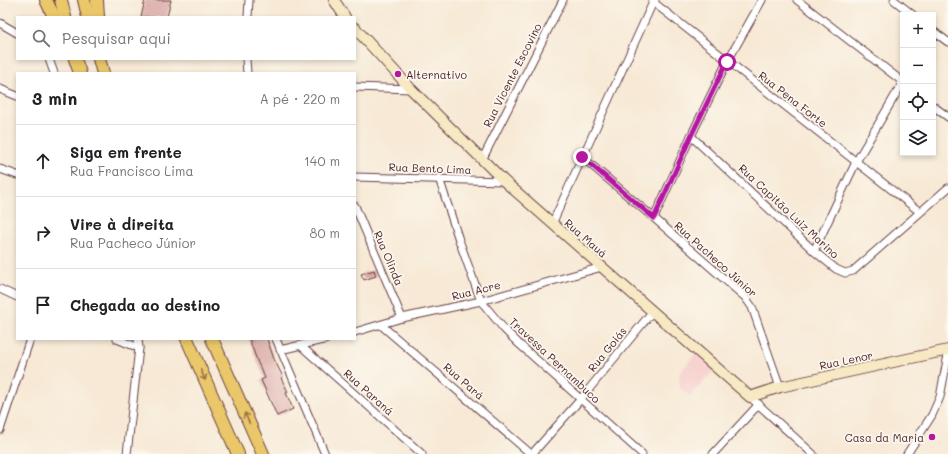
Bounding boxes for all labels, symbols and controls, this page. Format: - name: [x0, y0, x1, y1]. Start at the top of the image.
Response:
- map controls: [900, 12, 936, 156]
- button: +: [900, 12, 936, 48]
- search box: [16, 16, 356, 60]
- street label: Rua Vicente Escovino: [479, 20, 545, 130]
- icon: search: [30, 27, 52, 49]
- text: Pesquisar aqui: [62, 28, 171, 48]
- button: −: [900, 48, 936, 84]
- route start: [718, 53, 736, 71]
- place label: Alternativo: [406, 67, 468, 82]
- street label: Rua Pena Forte: [756, 67, 831, 131]
- marker: Alternativo: [393, 69, 403, 79]
- button: locate: [900, 84, 936, 120]
- text: 3 min: [32, 87, 77, 109]
- text: A pé · 220 m: [260, 90, 340, 107]
- button: layers: [900, 120, 936, 156]
- text: Siga em frente: [70, 142, 182, 162]
- route end: [573, 148, 591, 166]
- icon: ahead: [32, 150, 54, 172]
- text: 140 m: [304, 152, 340, 169]
- street label: Rua Bento Lima: [388, 159, 472, 177]
- street label: Rua Capitão Luiz Marino: [736, 161, 843, 262]
- text: Rua Francisco Lima: [70, 162, 194, 179]
- text: Vire à direita: [70, 214, 174, 234]
- street label: Rua Mauá: [561, 215, 611, 261]
- street label: Rua Pacheco Júnior: [671, 218, 761, 300]
- icon: right: [32, 222, 54, 244]
- text: 80 m: [310, 224, 340, 241]
- street label: Rua Olinda: [371, 228, 407, 288]
- text: Rua Pacheco Júnior: [70, 234, 196, 251]
- street label: Rua Acre: [450, 277, 502, 303]
- icon: arrive: [32, 294, 54, 316]
- text: Chegada ao destino: [70, 295, 220, 315]
- street label: Travessa Pernambuco: [506, 314, 604, 406]
- street label: Rua Goiás: [584, 323, 630, 375]
- street label: Rua Lenor: [818, 347, 874, 373]
- street label: Rua Pará: [440, 359, 488, 403]
- street label: Rua Paraná: [341, 366, 397, 419]
- one-way arrow: [199, 368, 207, 380]
- one-way arrow: [243, 413, 250, 425]
- place label: Casa da Maria: [845, 430, 924, 445]
- marker: Casa da Maria: [927, 432, 937, 442]

